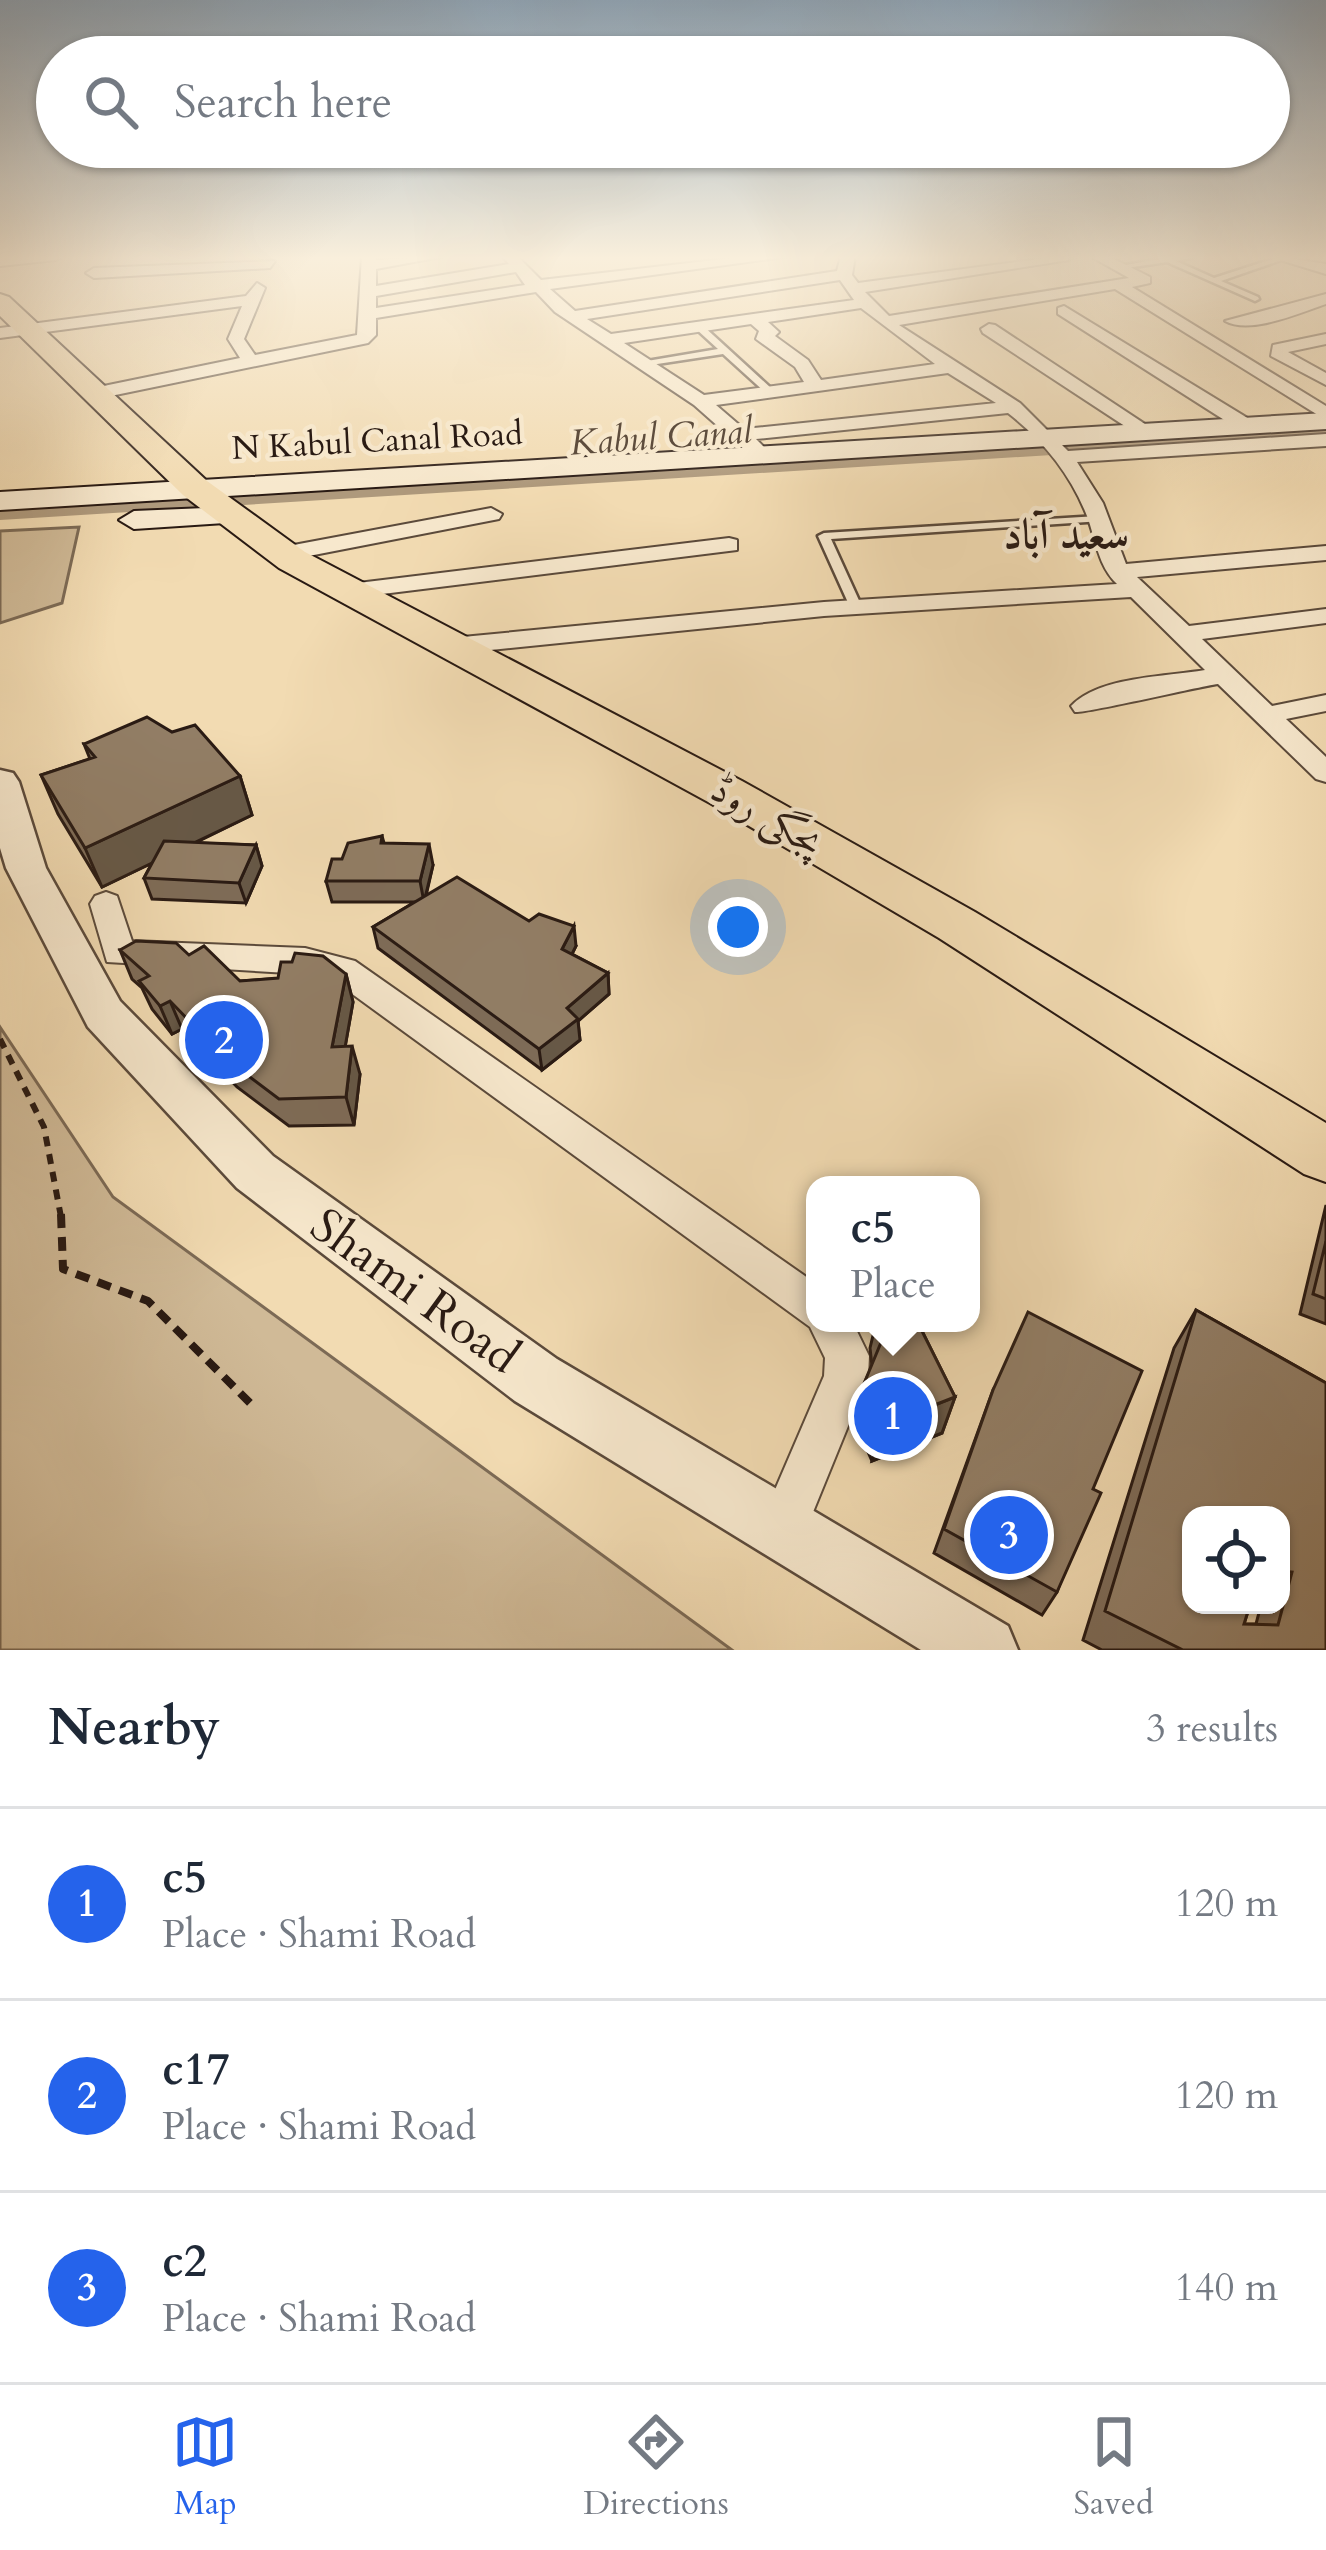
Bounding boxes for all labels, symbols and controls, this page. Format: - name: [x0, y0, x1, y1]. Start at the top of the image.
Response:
- search box: [36, 36, 1290, 168]
- icon: search: [78, 69, 144, 135]
- text: Search here: [174, 72, 392, 133]
- water label: Kabul Canal: [568, 406, 755, 468]
- street label: N Kabul Canal Road: [230, 411, 524, 471]
- district label: سعید آباد: [1003, 506, 1129, 563]
- street label: پجگی روڈ: [701, 763, 833, 869]
- your location: [708, 897, 768, 957]
- pin: 2: [185, 995, 263, 1085]
- popup: [806, 1176, 980, 1332]
- street label: Shami Road: [297, 1193, 533, 1389]
- text: c5: [850, 1197, 895, 1258]
- text: Place: [850, 1258, 936, 1311]
- pin: 1: [854, 1371, 932, 1461]
- pin: 3: [970, 1490, 1048, 1580]
- map controls: [1182, 1506, 1290, 1614]
- button: locate: [1182, 1506, 1290, 1614]
- text: Nearby: [48, 1693, 220, 1763]
- text: 3 results: [1146, 1702, 1278, 1755]
- text: c5: [162, 1847, 207, 1908]
- text: 1: [77, 1877, 97, 1930]
- text: 120 m: [1175, 1877, 1278, 1930]
- text: Place · Shami Road: [162, 1908, 476, 1961]
- text: c17: [162, 2039, 230, 2100]
- text: 2: [77, 2069, 97, 2122]
- text: 120 m: [1175, 2069, 1278, 2122]
- text: Place · Shami Road: [162, 2100, 476, 2153]
- text: c2: [162, 2231, 207, 2292]
- text: 3: [77, 2261, 97, 2314]
- text: 140 m: [1175, 2261, 1278, 2314]
- text: Place · Shami Road: [162, 2292, 476, 2345]
- tab: Map: [172, 2409, 238, 2526]
- tab: Directions: [583, 2409, 729, 2526]
- tab: Saved: [1074, 2409, 1154, 2526]

